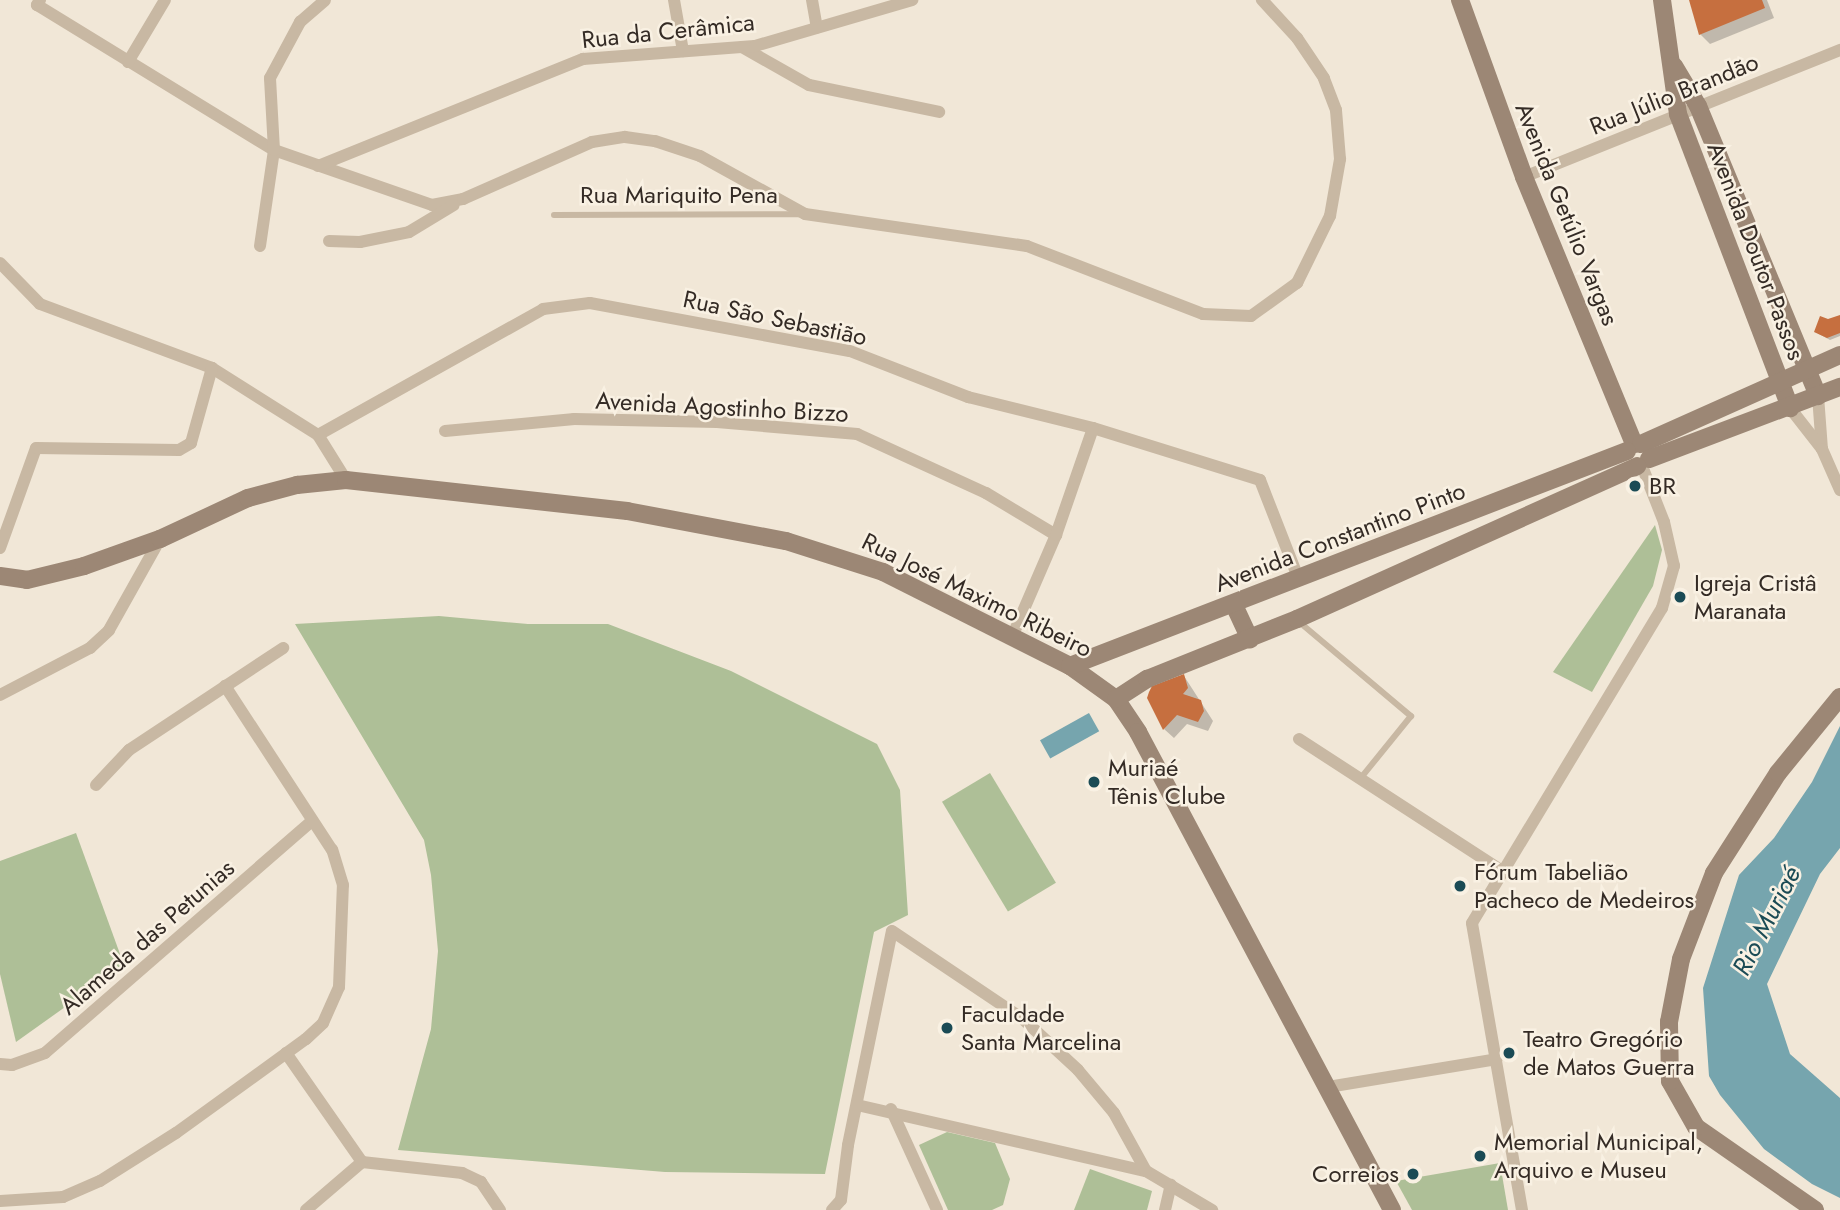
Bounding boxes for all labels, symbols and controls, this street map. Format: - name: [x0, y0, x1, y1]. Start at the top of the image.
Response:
- street label: Rua da Cerâmica: [580, 8, 756, 54]
- street label: Rua Júlio Brandão: [1585, 47, 1763, 141]
- street label: Avenida Getúlio Vargas: [1509, 98, 1625, 330]
- street label: Avenida Doutor Passos: [1701, 138, 1811, 364]
- street label: Rua Mariquito Pena: [580, 181, 778, 209]
- street label: Rua São Sebastião: [681, 284, 869, 352]
- street label: Avenida Agostinho Bizzo: [595, 386, 849, 428]
- place label: BR: [1649, 472, 1676, 500]
- street label: Avenida Constantino Pinto: [1211, 476, 1469, 598]
- marker: BR: [1627, 478, 1643, 494]
- street label: Rua José Maximo Ribeiro: [857, 527, 1097, 663]
- place label: Igreja Cristâ Maranata: [1694, 569, 1817, 625]
- marker: Igreja Cristâ Maranata: [1672, 589, 1688, 605]
- place label: Muriaé Tênis Clube: [1108, 754, 1225, 810]
- marker: Muriaé Tênis Clube: [1086, 774, 1102, 790]
- street label: Alameda das Petunias: [54, 853, 240, 1021]
- place label: Fórum Tabelião Pacheco de Medeiros: [1474, 858, 1694, 914]
- water label: Rio Muriaé: [1726, 861, 1808, 981]
- marker: Fórum Tabelião Pacheco de Medeiros: [1452, 878, 1468, 894]
- place label: Faculdade Santa Marcelina: [961, 1000, 1121, 1056]
- marker: Faculdade Santa Marcelina: [939, 1020, 955, 1036]
- place label: Teatro Gregório de Matos Guerra: [1523, 1025, 1695, 1081]
- marker: Teatro Gregório de Matos Guerra: [1501, 1045, 1517, 1061]
- place label: Memorial Municipal, Arquivo e Museu: [1494, 1128, 1703, 1184]
- marker: Memorial Municipal, Arquivo e Museu: [1472, 1148, 1488, 1164]
- place label: Correios: [1312, 1160, 1399, 1188]
- marker: Correios: [1405, 1166, 1421, 1182]

